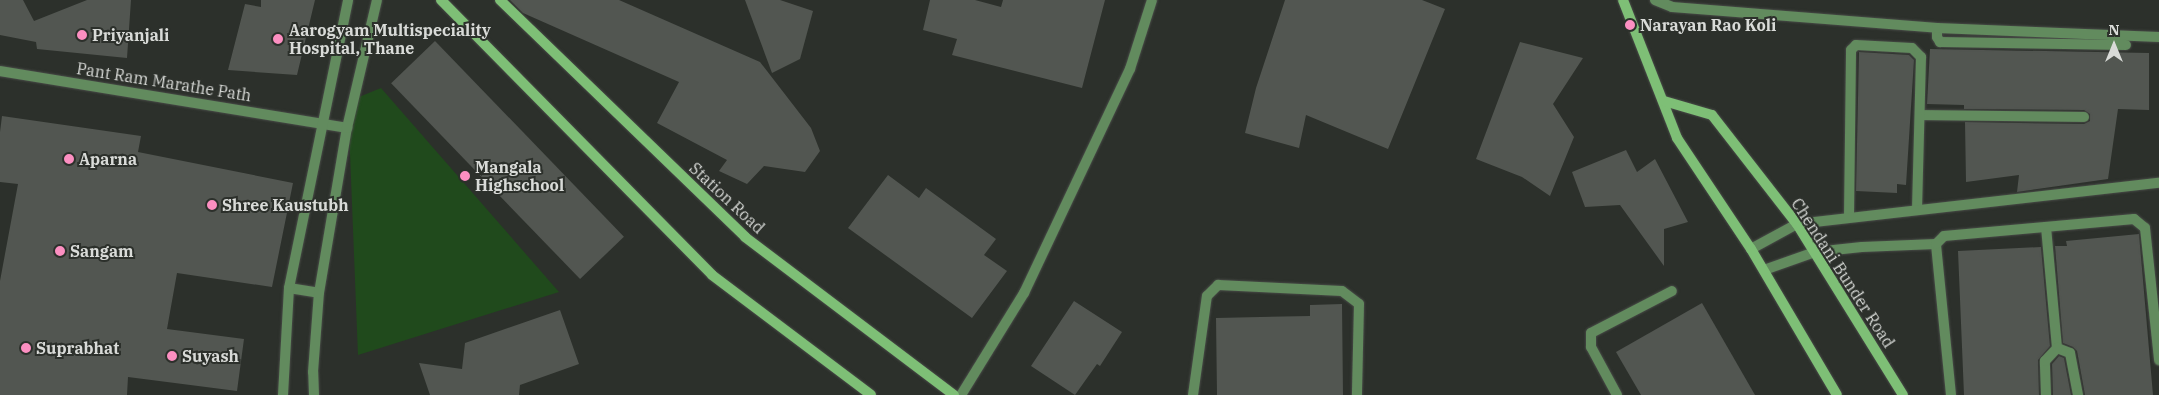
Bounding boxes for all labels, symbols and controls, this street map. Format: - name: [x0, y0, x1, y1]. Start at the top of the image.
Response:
- place label: Narayan Rao Koli: [1640, 15, 1776, 35]
- marker: Narayan Rao Koli: [1624, 19, 1636, 31]
- place label: Aarogyam Multispeciality Hospital, Thane: [289, 20, 491, 58]
- north arrow: [2089, 20, 2139, 70]
- text: N: [2108, 21, 2120, 39]
- place label: Priyanjali: [92, 25, 169, 45]
- marker: Priyanjali: [76, 29, 88, 41]
- marker: Aarogyam Multispeciality Hospital, Thane: [271, 32, 285, 46]
- street label: Pant Ram Marathe Path: [75, 59, 253, 105]
- place label: Aparna: [79, 149, 137, 169]
- marker: Aparna: [63, 153, 75, 165]
- place label: Mangala Highschool: [475, 157, 564, 195]
- street label: Station Road: [686, 158, 768, 238]
- marker: Mangala Highschool: [459, 170, 471, 182]
- place label: Shree Kaustubh: [222, 195, 349, 215]
- street label: Chendani Bunder Road: [1787, 195, 1899, 351]
- marker: Shree Kaustubh: [206, 199, 218, 211]
- place label: Sangam: [70, 241, 134, 261]
- marker: Sangam: [54, 245, 66, 257]
- place label: Suprabhat: [36, 338, 119, 358]
- marker: Suprabhat: [20, 342, 32, 354]
- place label: Suyash: [182, 346, 239, 366]
- marker: Suyash: [166, 350, 178, 362]

